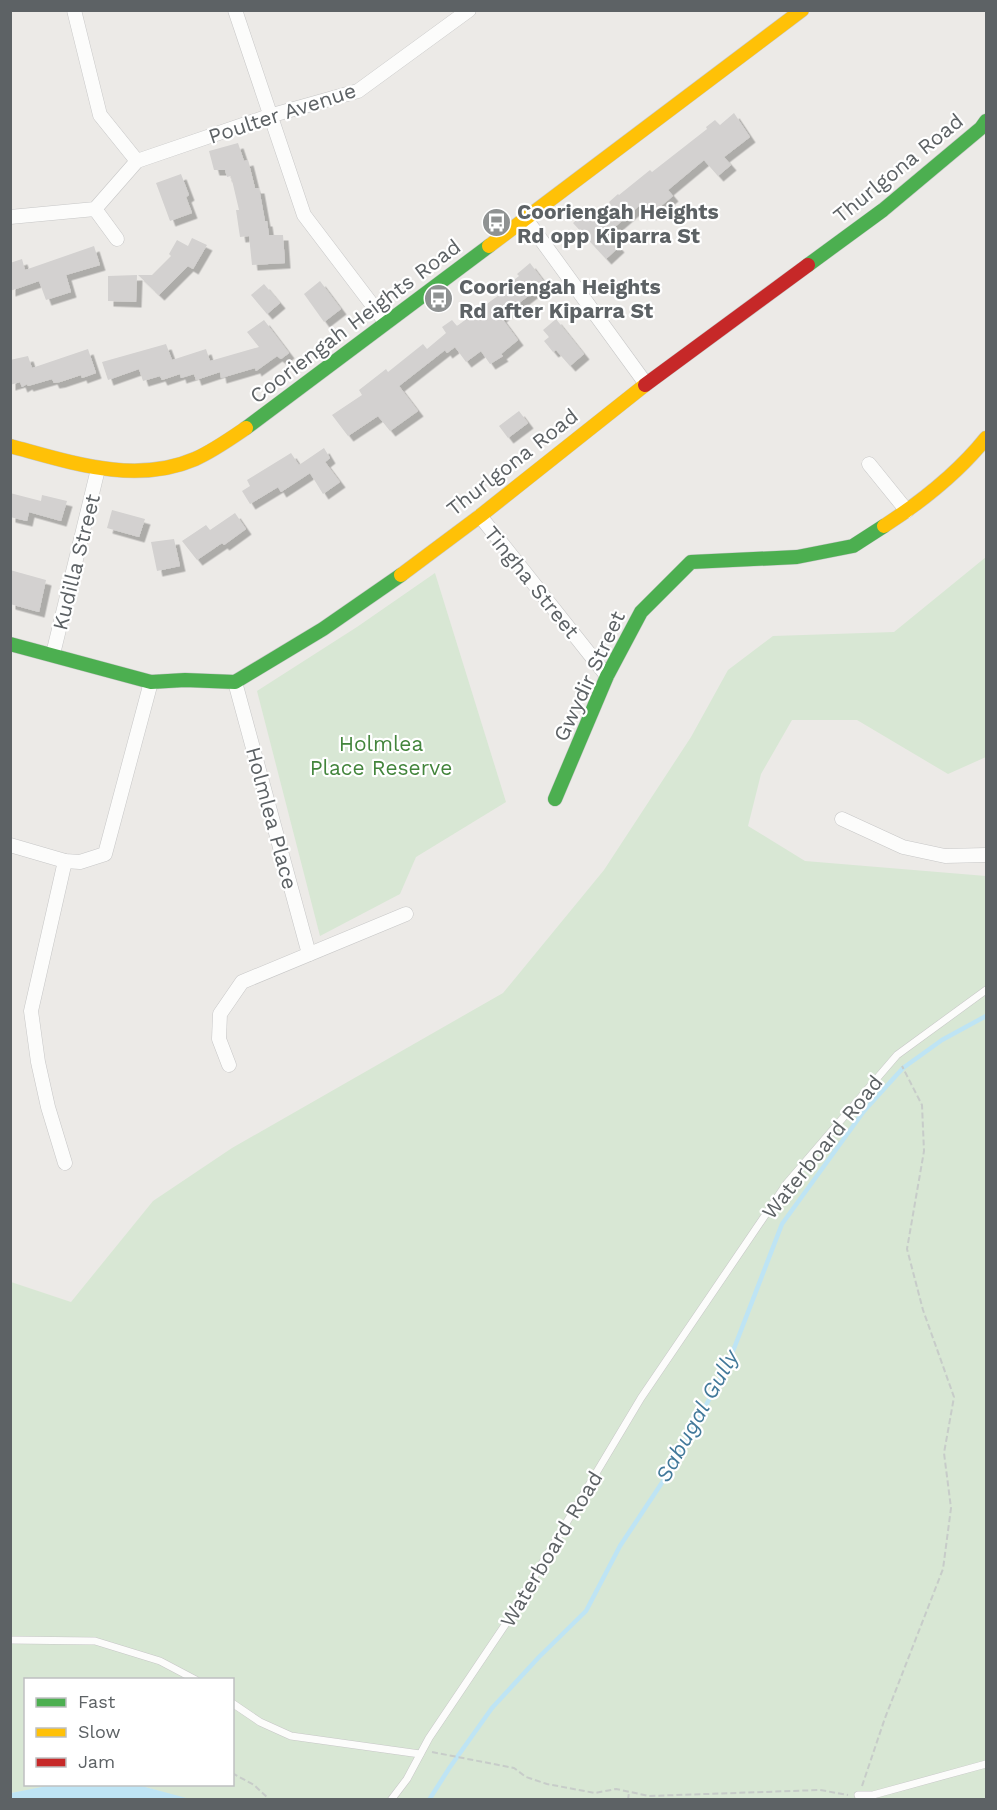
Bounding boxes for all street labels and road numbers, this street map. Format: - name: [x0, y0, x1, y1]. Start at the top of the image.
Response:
- street label: Poulter Avenue: [205, 77, 359, 149]
- street label: Thurlgona Road: [828, 108, 968, 228]
- street label: Cooriengah Heights Road: [245, 234, 465, 408]
- street label: Thurlgona Road: [441, 403, 583, 521]
- street label: Kudilla Street: [47, 491, 105, 633]
- street label: Tingha Street: [479, 521, 585, 643]
- street label: Gwydir Street: [548, 607, 630, 745]
- street label: Holmlea Place: [241, 744, 303, 892]
- street label: Waterboard Road: [756, 1070, 888, 1224]
- street label: Waterboard Road: [495, 1466, 607, 1632]

